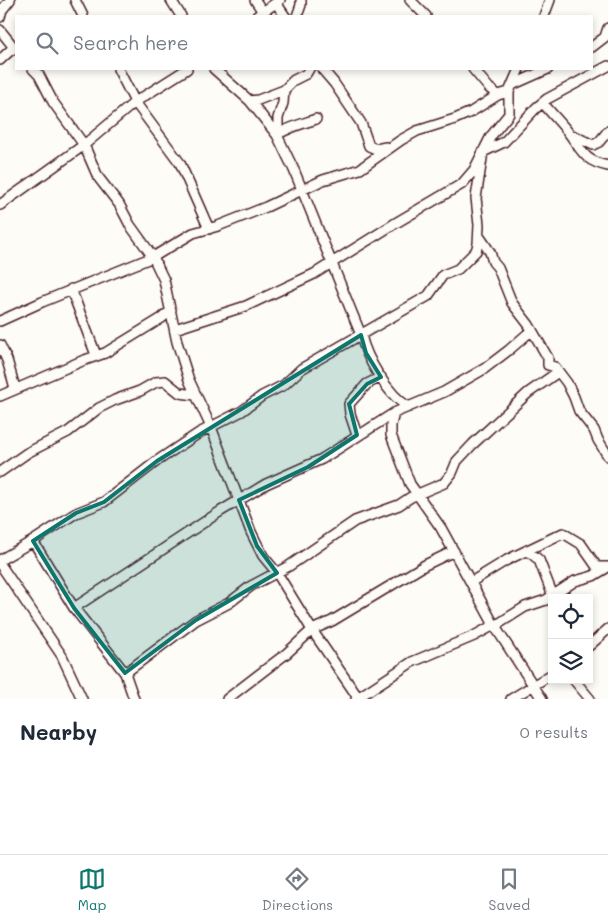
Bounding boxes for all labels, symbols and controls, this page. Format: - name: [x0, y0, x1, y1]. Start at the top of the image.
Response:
- search box: [15, 15, 593, 70]
- icon: search: [33, 29, 61, 57]
- text: Search here: [73, 30, 189, 55]
- map controls: [548, 594, 593, 684]
- button: locate: [548, 594, 593, 639]
- button: layers: [548, 639, 593, 684]
- text: Nearby: [20, 718, 97, 745]
- text: 0 results: [520, 721, 588, 742]
- tab: Map: [78, 865, 106, 914]
- tab: Directions: [262, 865, 333, 914]
- tab: Saved: [489, 865, 530, 914]

